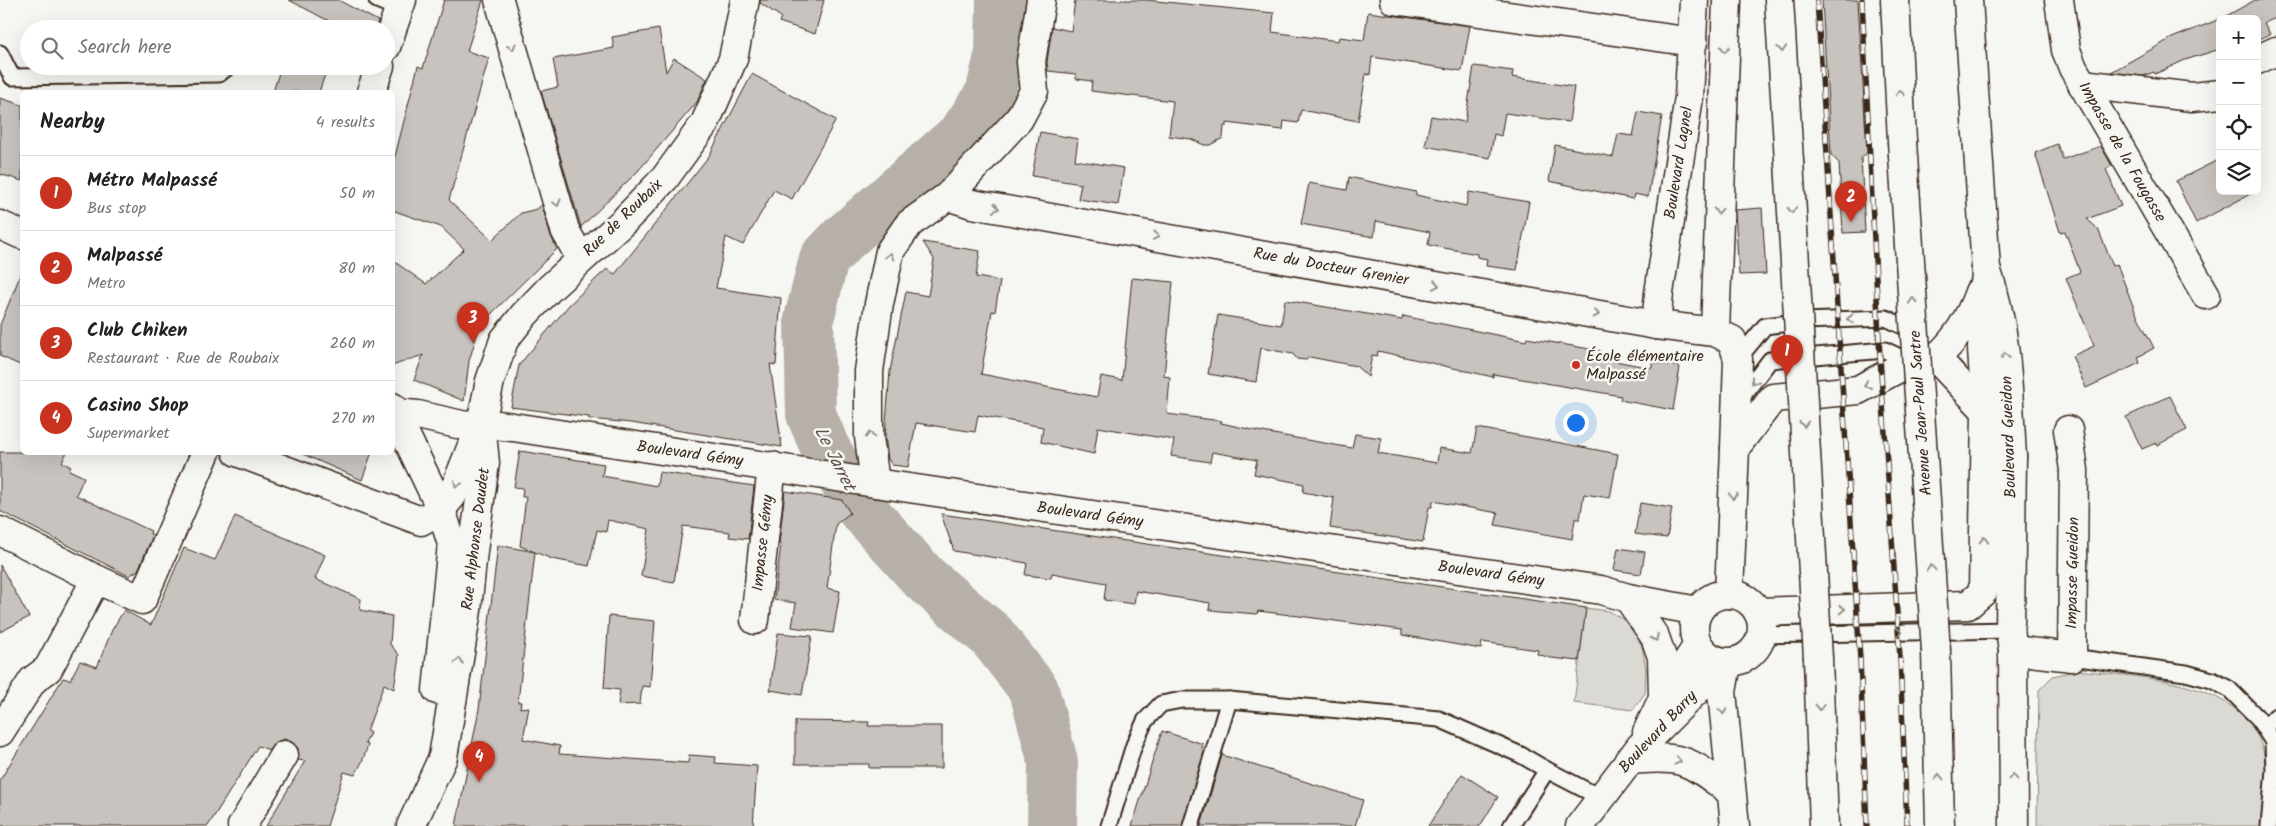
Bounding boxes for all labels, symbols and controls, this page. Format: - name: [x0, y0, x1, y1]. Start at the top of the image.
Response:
- map controls: [2216, 15, 2261, 195]
- button: +: [2216, 15, 2261, 60]
- search box: [20, 20, 395, 75]
- text: Search here: [78, 33, 172, 63]
- icon: search: [38, 34, 66, 62]
- one-way arrow: [506, 43, 516, 51]
- one-way arrow: [1720, 45, 1731, 53]
- one-way arrow: [1776, 45, 1787, 53]
- button: −: [2216, 60, 2261, 105]
- street label: Impasse de la Fougasse: [2071, 77, 2173, 227]
- one-way arrow: [1894, 88, 1905, 96]
- street label: Boulevard Lagnel: [1658, 105, 1700, 221]
- button: locate: [2216, 105, 2261, 150]
- text: Nearby: [40, 106, 105, 139]
- text: 4 results: [316, 110, 375, 135]
- button: layers: [2216, 150, 2261, 195]
- text: Métro Malpassé: [87, 166, 217, 196]
- street label: Rue de Roubaix: [577, 172, 670, 263]
- text: 1: [54, 181, 58, 206]
- text: 50 m: [339, 181, 375, 206]
- pin: 2: [1835, 181, 1867, 222]
- text: Bus stop: [87, 196, 146, 221]
- one-way arrow: [551, 199, 561, 207]
- one-way arrow: [991, 203, 1000, 213]
- one-way arrow: [1786, 206, 1797, 214]
- one-way arrow: [1713, 207, 1724, 215]
- one-way arrow: [1151, 231, 1160, 241]
- text: Malpassé: [87, 241, 162, 271]
- street label: Rue du Docteur Grenier: [1251, 241, 1412, 293]
- one-way arrow: [884, 252, 894, 261]
- text: 2: [51, 256, 61, 281]
- text: 80 m: [338, 256, 375, 281]
- text: Metro: [87, 271, 126, 296]
- one-way arrow: [1432, 280, 1441, 290]
- one-way arrow: [1908, 297, 1919, 305]
- pin: 3: [457, 302, 489, 343]
- one-way arrow: [1592, 308, 1601, 318]
- one-way arrow: [1846, 314, 1854, 325]
- text: Club Chiken: [87, 316, 188, 346]
- street label: Avenue Jean-Paul Sartre: [1903, 329, 1939, 497]
- text: 3: [52, 331, 60, 356]
- text: 260 m: [330, 331, 375, 356]
- pin: 1: [1771, 335, 1803, 376]
- place label: École élémentaire Malpassé: [1586, 344, 1704, 387]
- text: Restaurant · Rue de Roubaix: [87, 346, 279, 371]
- one-way arrow: [2000, 351, 2011, 359]
- marker: École élémentaire Malpassé: [1570, 359, 1582, 371]
- one-way arrow: [1751, 375, 1760, 385]
- street label: Boulevard Gueidon: [1994, 375, 2024, 499]
- one-way arrow: [1863, 379, 1872, 389]
- text: Casino Shop: [87, 391, 189, 421]
- text: 4: [52, 406, 60, 431]
- text: 270 m: [331, 406, 375, 431]
- your location: [1563, 410, 1589, 436]
- one-way arrow: [1799, 420, 1810, 428]
- text: Supermarket: [87, 421, 170, 446]
- water label: Le Jarret: [805, 422, 864, 499]
- one-way arrow: [864, 430, 875, 438]
- street label: Boulevard Gémy: [635, 434, 745, 474]
- street label: Rue Alphonse Daudet: [455, 465, 497, 612]
- one-way arrow: [453, 479, 464, 488]
- street label: Impasse Gémy: [745, 493, 781, 593]
- one-way arrow: [1728, 493, 1739, 501]
- street label: Boulevard Gémy: [1035, 495, 1145, 535]
- street label: Impasse Gueidon: [2060, 517, 2086, 629]
- one-way arrow: [1978, 536, 1989, 544]
- street label: Boulevard Gémy: [1436, 554, 1546, 594]
- one-way arrow: [1925, 564, 1936, 572]
- one-way arrow: [1838, 604, 1846, 614]
- one-way arrow: [1895, 627, 1903, 637]
- one-way arrow: [1649, 633, 1659, 642]
- one-way arrow: [453, 656, 464, 664]
- street label: Boulevard Barry: [1613, 684, 1704, 779]
- one-way arrow: [1815, 703, 1825, 711]
- one-way arrow: [1718, 707, 1729, 715]
- pin: 4: [463, 741, 495, 782]
- one-way arrow: [1673, 755, 1682, 766]
- one-way arrow: [1934, 773, 1944, 781]
- one-way arrow: [2008, 773, 2019, 781]

